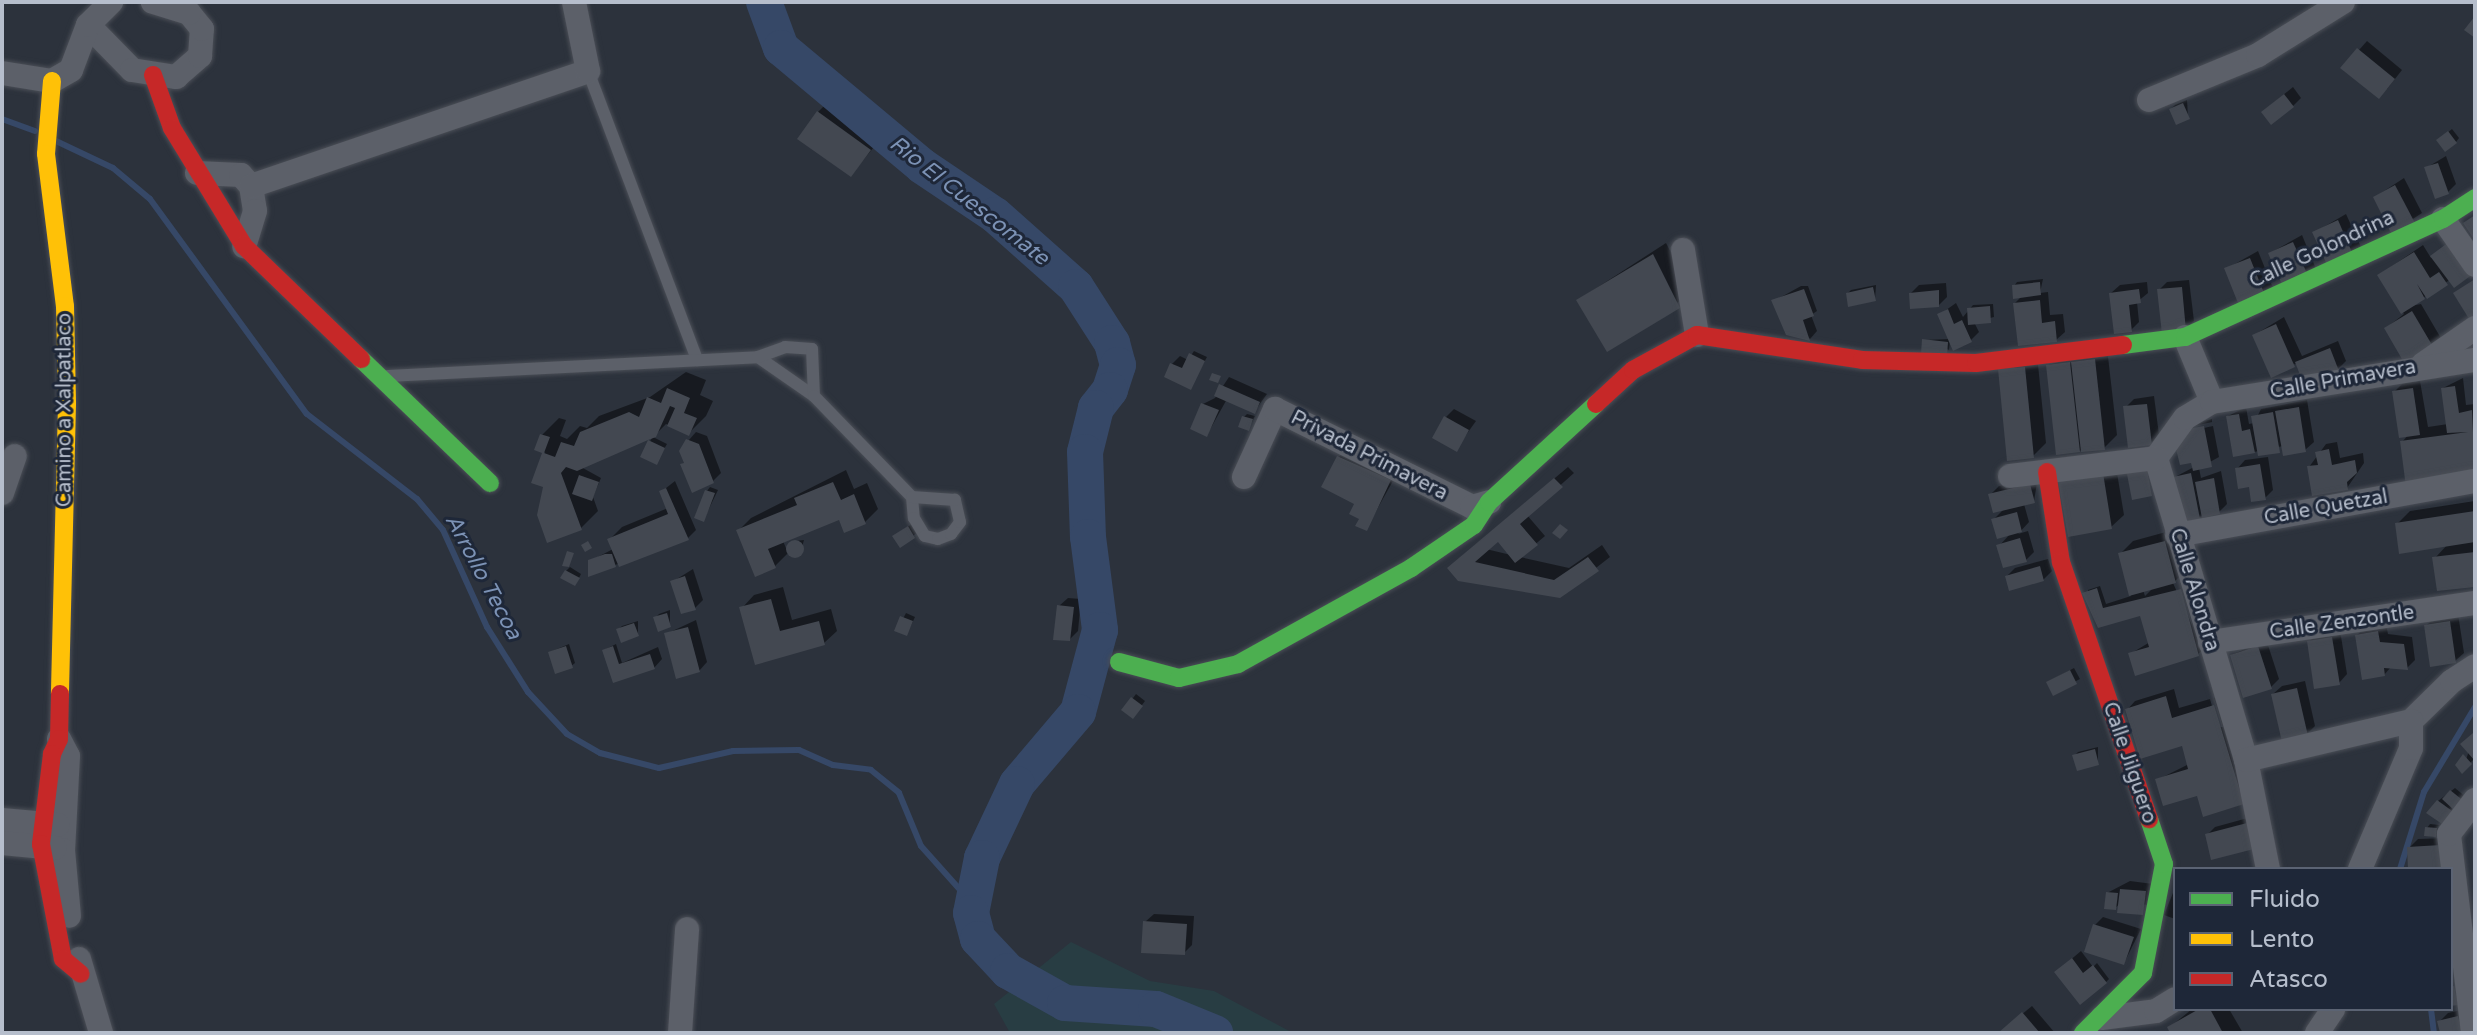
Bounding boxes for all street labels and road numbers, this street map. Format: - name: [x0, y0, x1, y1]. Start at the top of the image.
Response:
- street label: Calle Golondrina: [2246, 206, 2398, 294]
- street label: Camino a Xalpatlaco: [53, 313, 77, 507]
- street label: Calle Primavera: [2268, 355, 2418, 405]
- street label: Privada Primavera: [1287, 406, 1451, 506]
- street label: Calle Quetzal: [2262, 485, 2390, 531]
- street label: Calle Alondra: [2164, 526, 2224, 654]
- street label: Calle Zenzontle: [2268, 601, 2416, 645]
- street label: Calle Jilguero: [2097, 699, 2161, 827]

